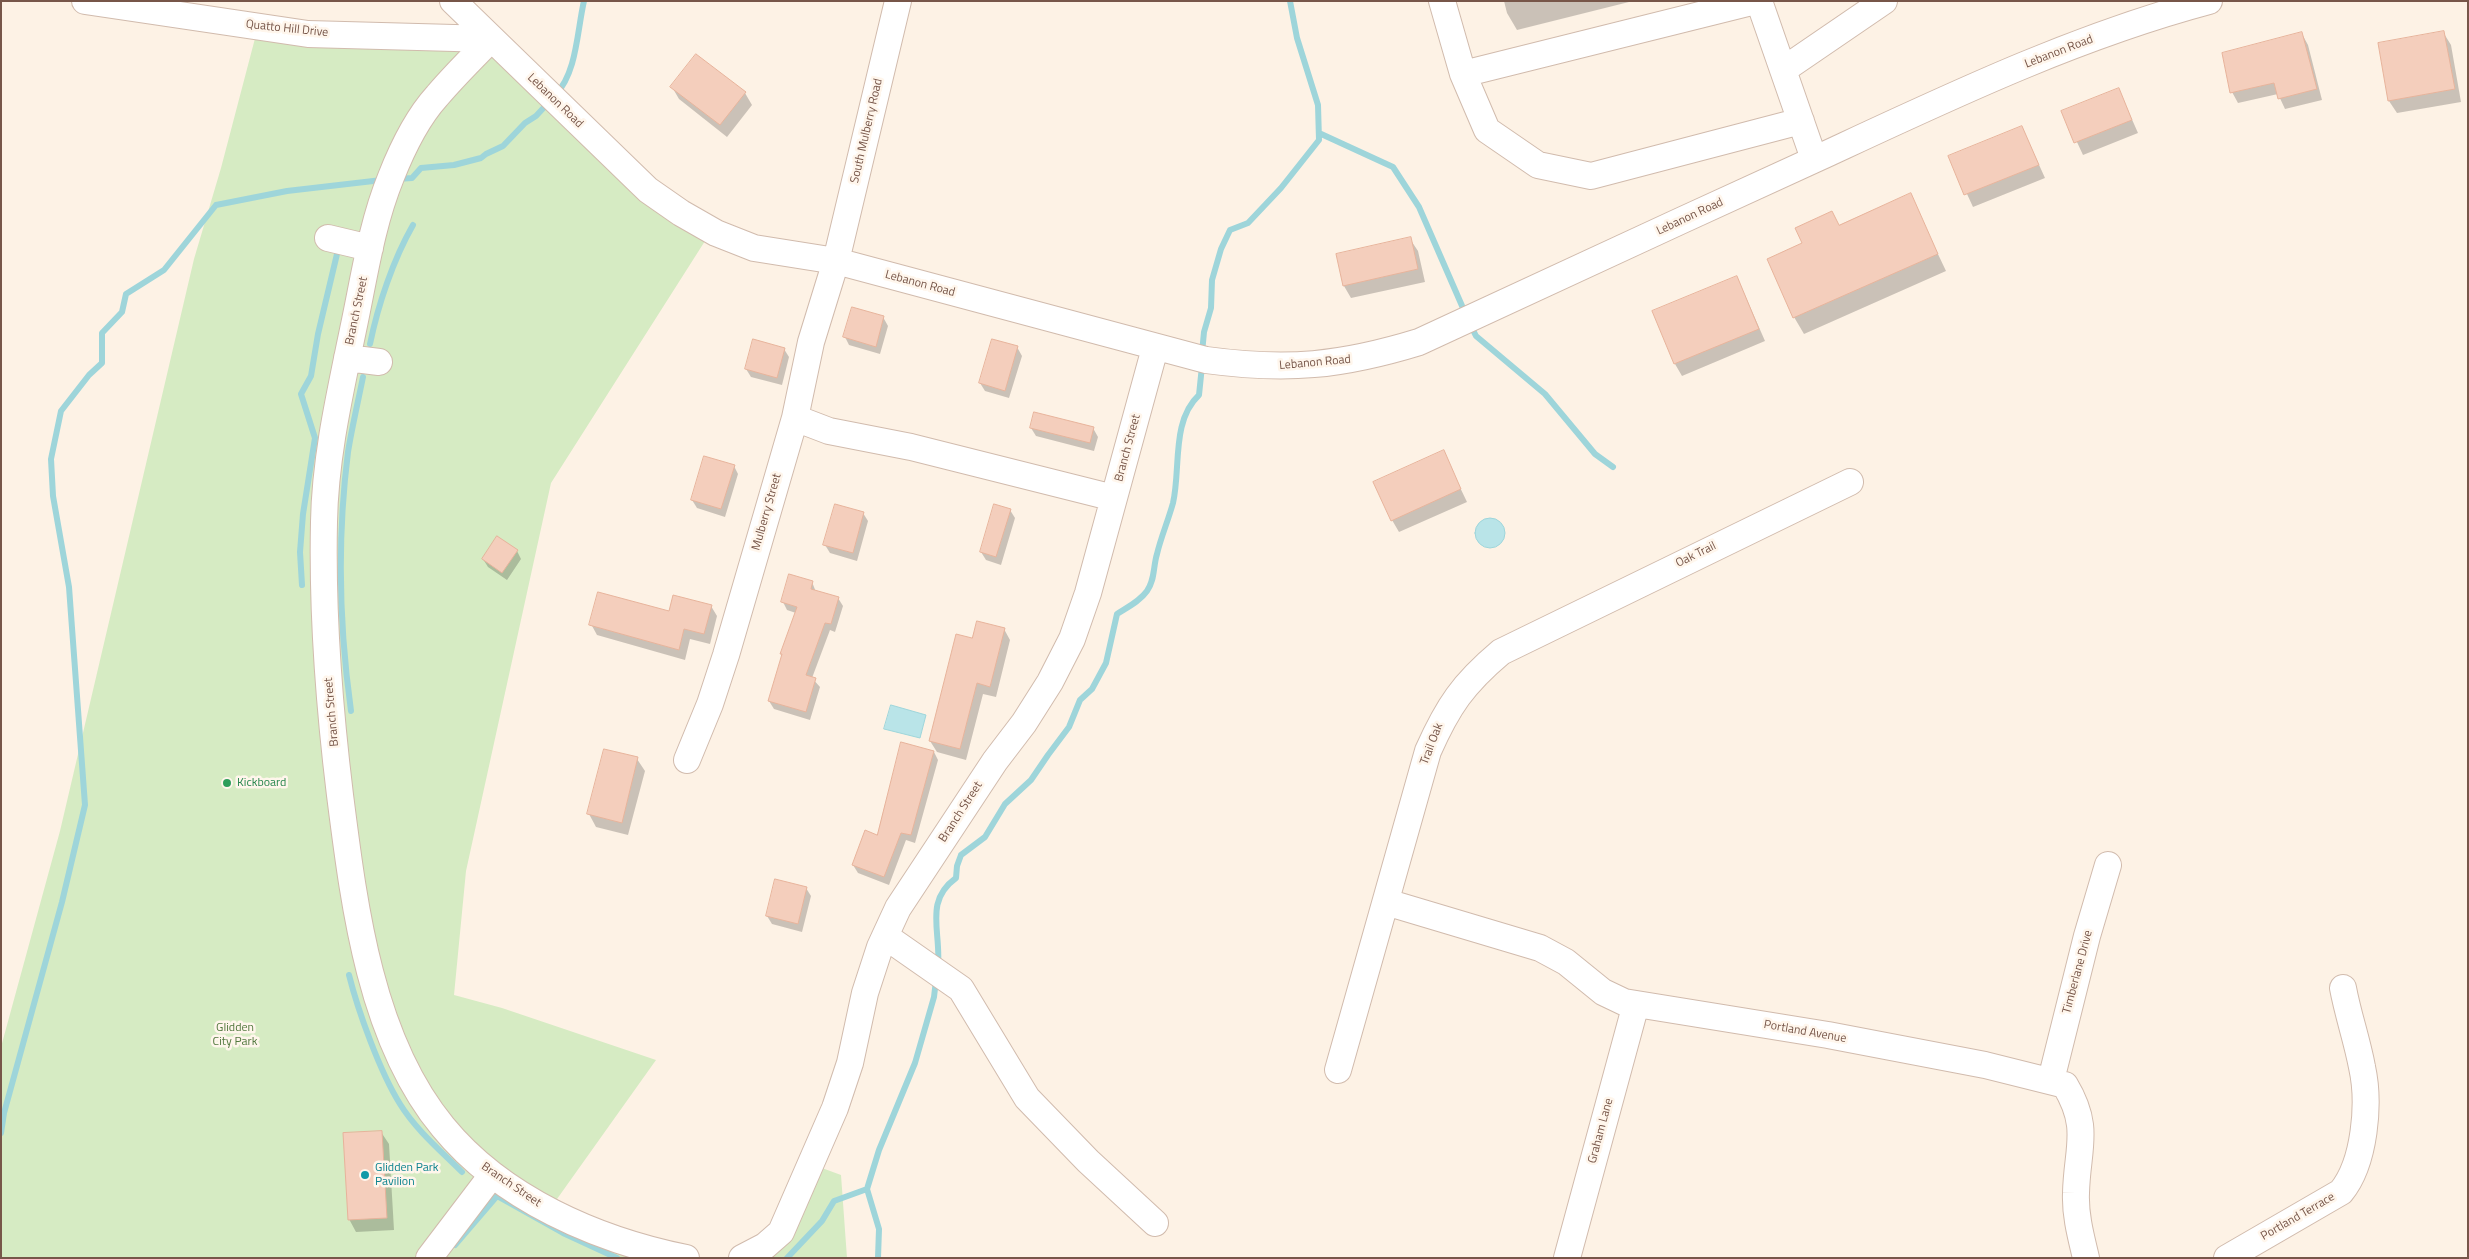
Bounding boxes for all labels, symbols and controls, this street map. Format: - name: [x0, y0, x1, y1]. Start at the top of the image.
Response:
- street label: Quatto Hill Drive: [245, 18, 329, 40]
- street label: Lebanon Road: [2023, 32, 2095, 72]
- street label: Lebanon Road: [524, 71, 586, 131]
- street label: South Mulberry Road: [848, 77, 886, 185]
- street label: Lebanon Road: [1654, 195, 1726, 239]
- street label: Lebanon Road: [883, 268, 957, 300]
- street label: Branch Street: [343, 276, 371, 346]
- street label: Lebanon Road: [1279, 353, 1351, 373]
- street label: Branch Street: [1112, 413, 1144, 483]
- street label: Mulberry Street: [749, 472, 785, 552]
- street label: Oak Trail: [1673, 539, 1719, 571]
- street label: Branch Street: [322, 677, 342, 747]
- street label: Trail Oak: [1418, 721, 1446, 767]
- place label: Kickboard: [237, 776, 286, 790]
- marker: Kickboard: [221, 777, 233, 789]
- street label: Branch Street: [936, 779, 986, 845]
- street label: Timberlane Drive: [2060, 929, 2096, 1015]
- street label: Portland Avenue: [1763, 1018, 1847, 1046]
- park label: Glidden City Park: [213, 1021, 257, 1049]
- street label: Graham Lane: [1585, 1097, 1617, 1165]
- street label: Branch Street: [478, 1160, 544, 1210]
- place label: Glidden Park Pavilion: [375, 1161, 439, 1189]
- marker: Glidden Park Pavilion: [359, 1169, 371, 1181]
- street label: Portland Terrace: [2259, 1190, 2337, 1244]

